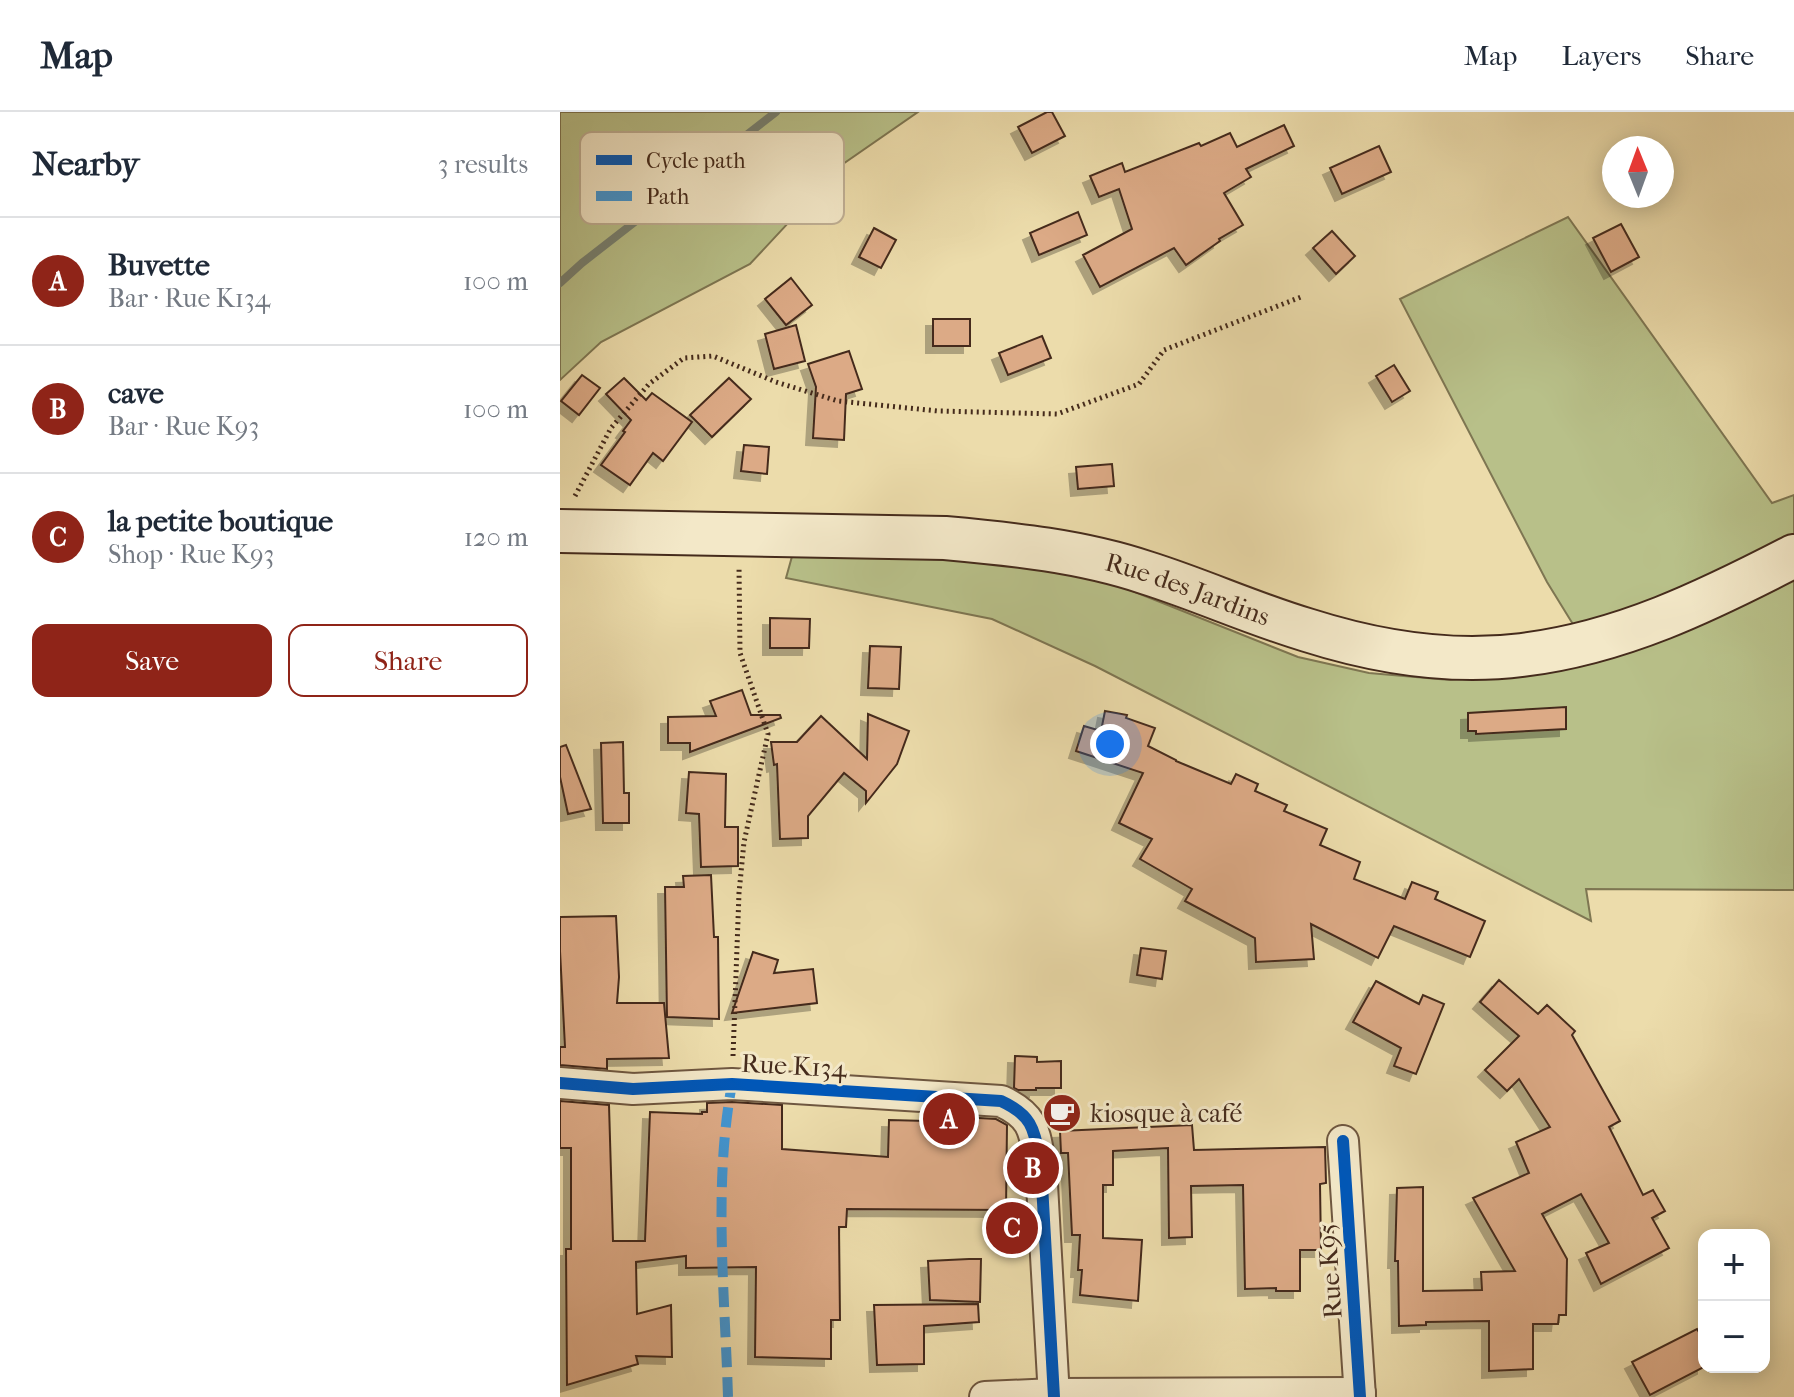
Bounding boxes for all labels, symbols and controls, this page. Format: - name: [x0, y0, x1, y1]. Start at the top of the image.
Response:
- text: Map: [40, 33, 113, 78]
- text: Map: [1464, 39, 1517, 72]
- text: Layers: [1561, 39, 1641, 72]
- text: Share: [1685, 39, 1754, 72]
- legend: [580, 132, 844, 224]
- north arrow: [1602, 136, 1674, 208]
- text: Nearby: [32, 144, 139, 184]
- text: Cycle path: [646, 148, 746, 174]
- text: 3 results: [438, 149, 528, 180]
- text: Path: [646, 184, 690, 210]
- text: Buvette: [108, 248, 210, 283]
- text: A: [50, 266, 66, 297]
- text: 100 m: [463, 266, 528, 297]
- text: Bar · Rue K134: [108, 283, 270, 314]
- text: cave: [108, 376, 164, 411]
- text: B: [50, 394, 66, 425]
- text: 100 m: [463, 394, 528, 425]
- text: Bar · Rue K93: [108, 411, 259, 442]
- text: la petite boutique: [108, 504, 333, 539]
- text: C: [49, 522, 67, 553]
- text: 120 m: [464, 522, 528, 553]
- text: Shop · Rue K93: [108, 539, 274, 570]
- street label: Rue des Jardins: [1102, 546, 1274, 632]
- button: Save: [32, 624, 272, 697]
- button: Share: [288, 624, 528, 697]
- your location: [1090, 724, 1130, 764]
- street label: Rue K134: [740, 1048, 848, 1084]
- pin: A: [923, 1089, 975, 1149]
- cafe icon: kiosque à café: [1041, 1092, 1083, 1134]
- place label: kiosque à café: [1090, 1098, 1242, 1129]
- pin: B: [1007, 1138, 1059, 1198]
- pin: C: [986, 1198, 1038, 1258]
- street label: Rue K95: [1311, 1222, 1349, 1320]
- map controls: [1698, 1229, 1770, 1373]
- button: +: [1698, 1229, 1770, 1301]
- button: −: [1698, 1301, 1770, 1373]

